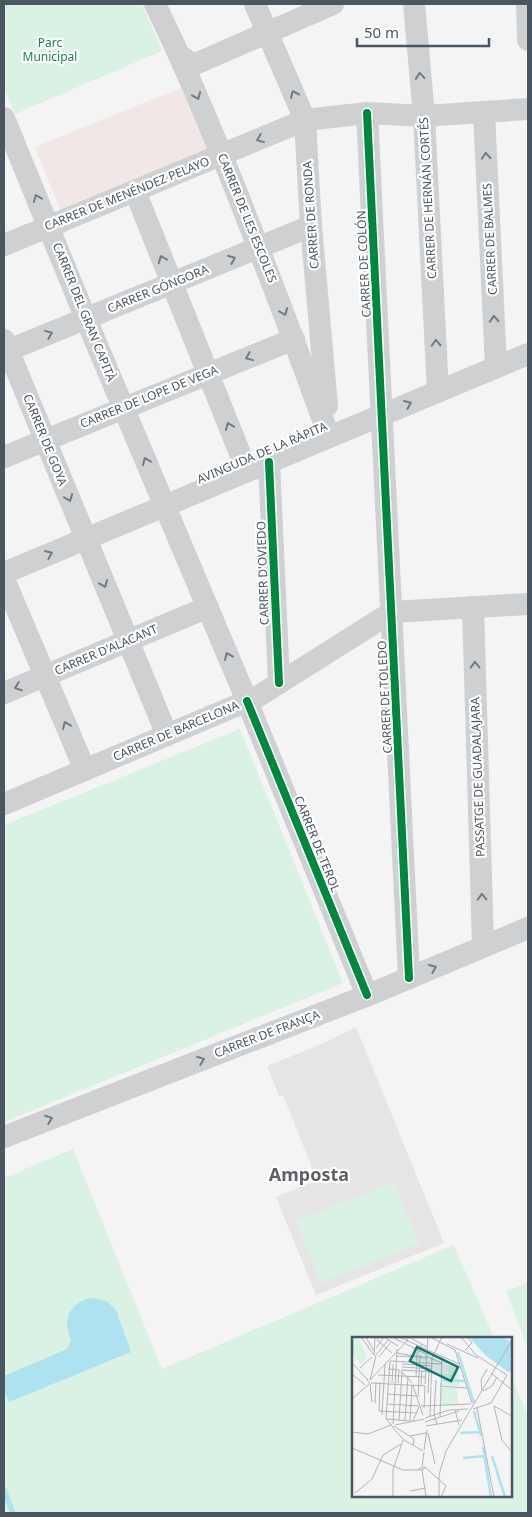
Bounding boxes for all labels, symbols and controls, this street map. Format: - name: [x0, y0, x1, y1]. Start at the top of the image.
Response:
- scale bar: [357, 15, 490, 47]
- text: 50 m: [364, 22, 399, 42]
- park label: Parc Municipal: [23, 34, 77, 65]
- one-way arrow: [415, 72, 426, 80]
- one-way arrow: [289, 90, 300, 99]
- one-way arrow: [191, 91, 201, 100]
- street label: CARRER DE HERNÁN CORTÉS: [415, 116, 440, 279]
- one-way arrow: [256, 133, 265, 143]
- street label: CARRER DE LES ESCOLES: [214, 151, 281, 285]
- one-way arrow: [481, 152, 492, 160]
- street label: CARRER DE MENÉNDEZ PELAYO: [42, 153, 212, 235]
- street label: CARRER DE RONDA: [298, 160, 323, 270]
- street label: CARRER DE BALMES: [478, 182, 501, 295]
- one-way arrow: [32, 194, 43, 203]
- street label: CARRER DE COLÓN: [352, 210, 375, 318]
- street label: CARRER DEL GRAN CAPITÀ: [49, 240, 120, 384]
- one-way arrow: [158, 255, 169, 264]
- one-way arrow: [227, 255, 236, 265]
- street label: CARRER GÓNGORA: [105, 260, 211, 317]
- one-way arrow: [277, 307, 288, 316]
- one-way arrow: [488, 314, 499, 322]
- one-way arrow: [44, 329, 53, 340]
- one-way arrow: [430, 339, 441, 347]
- one-way arrow: [245, 351, 254, 361]
- street label: CARRER DE LOPE DE VEGA: [77, 361, 221, 432]
- street label: CARRER DE GOYA: [19, 391, 72, 489]
- one-way arrow: [404, 400, 412, 410]
- street label: AVINGUDA DE LA RÀPITA: [194, 417, 330, 488]
- one-way arrow: [225, 422, 235, 431]
- one-way arrow: [142, 457, 152, 466]
- one-way arrow: [63, 494, 73, 502]
- street label: CARRER D'OVIEDO: [252, 521, 273, 625]
- one-way arrow: [44, 550, 53, 561]
- one-way arrow: [98, 579, 109, 588]
- street label: CARRER D'ALACANT: [52, 620, 160, 679]
- street label: CARRER DE TOLEDO: [373, 640, 396, 754]
- one-way arrow: [224, 652, 235, 661]
- one-way arrow: [470, 661, 480, 668]
- one-way arrow: [14, 681, 23, 691]
- street label: CARRER DE BARCELONA: [110, 696, 242, 765]
- street label: PASSATGE DE GUADALAJARA: [466, 697, 489, 857]
- one-way arrow: [61, 721, 72, 730]
- street label: CARRER DE TEROL: [290, 793, 345, 895]
- one-way arrow: [477, 893, 487, 901]
- one-way arrow: [428, 963, 437, 974]
- street label: CARRER DE FRANÇA: [212, 1005, 322, 1061]
- one-way arrow: [196, 1056, 204, 1066]
- one-way arrow: [44, 1115, 53, 1125]
- district label: Amposta: [269, 1162, 349, 1186]
- inset map: [352, 1337, 512, 1497]

